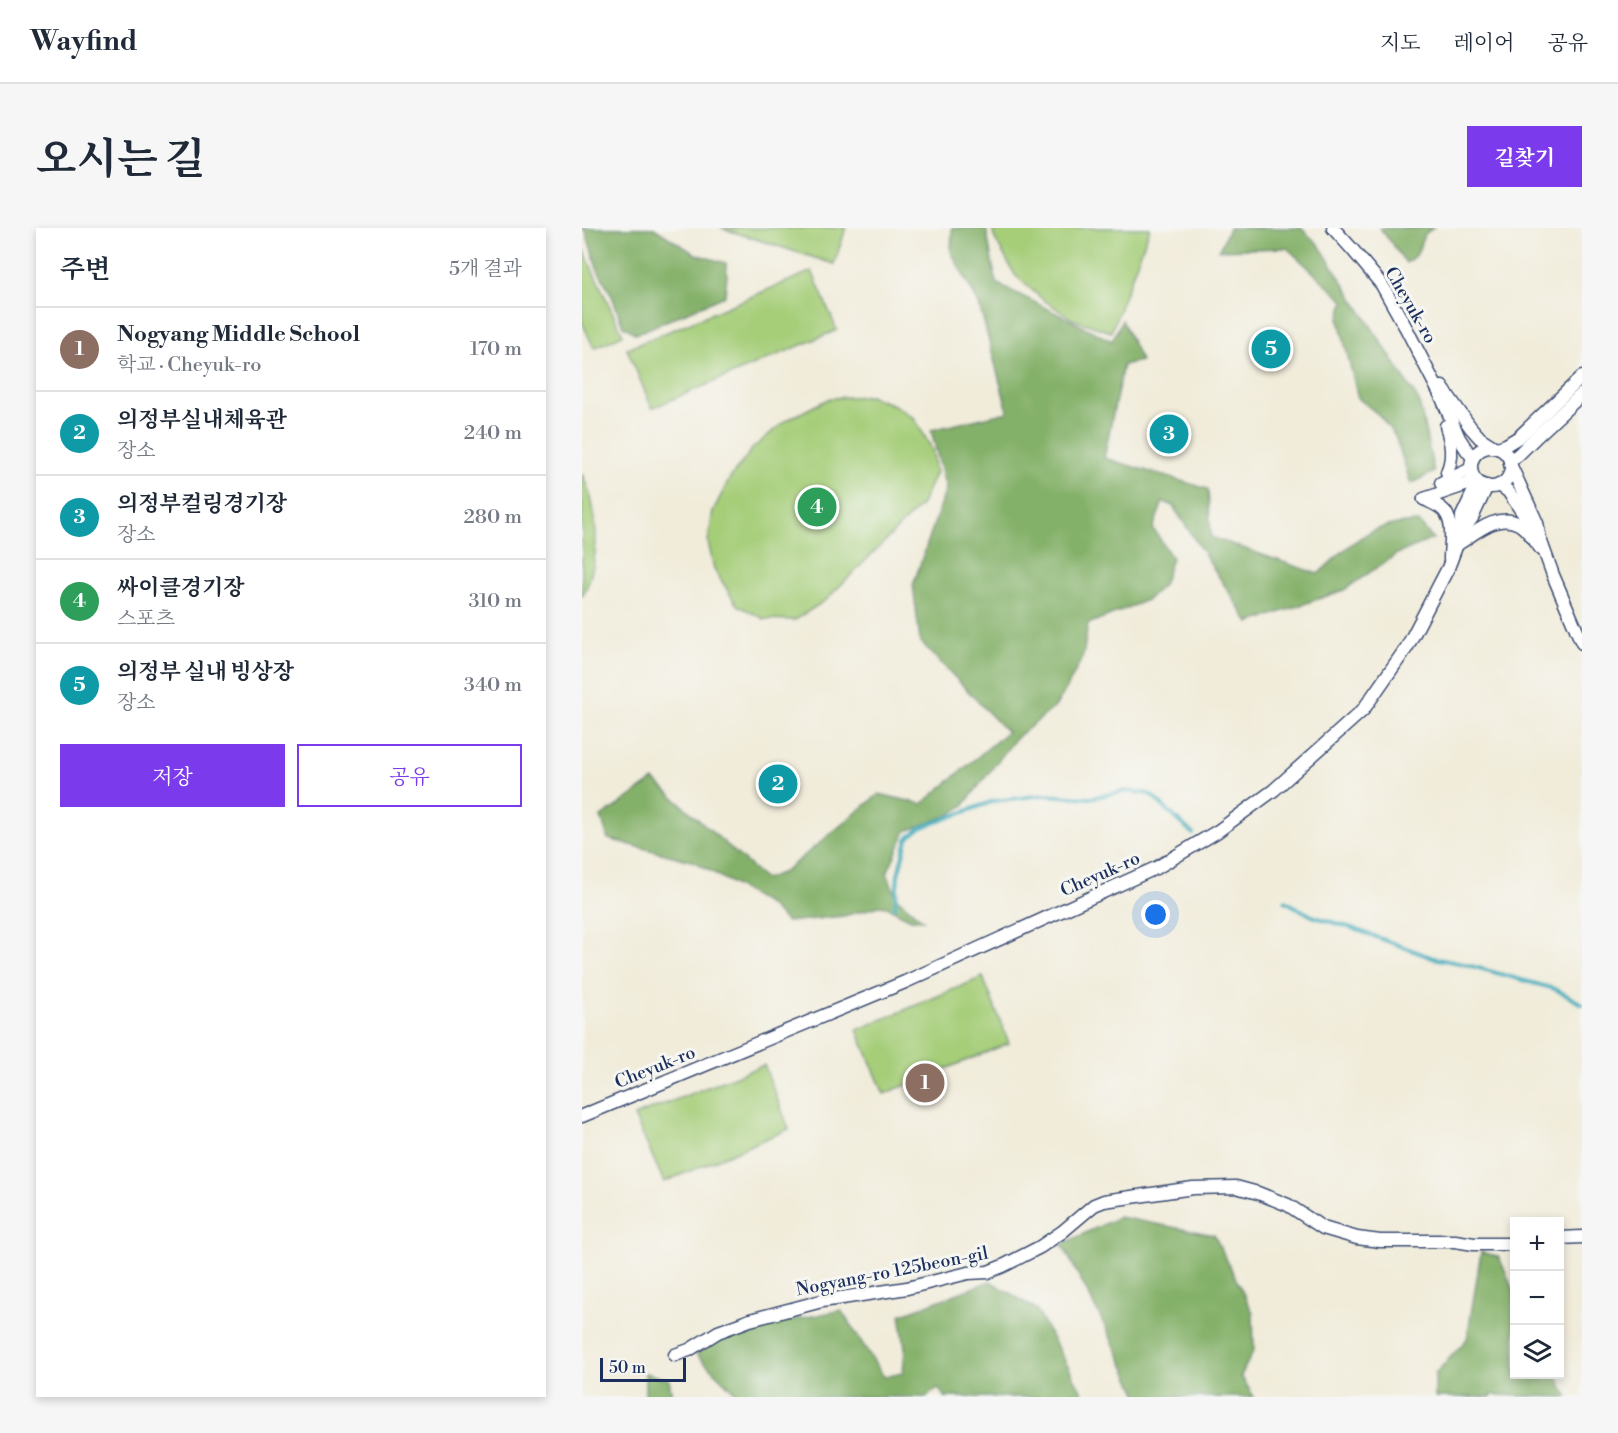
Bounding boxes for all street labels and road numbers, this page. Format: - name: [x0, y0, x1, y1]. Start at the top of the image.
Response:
- street label: Cheyuk-ro: [1379, 263, 1442, 348]
- street label: Cheyuk-ro: [1057, 847, 1144, 902]
- street label: Cheyuk-ro: [611, 1041, 699, 1094]
- street label: Nogyang-ro 125beon-gil: [794, 1241, 991, 1301]

